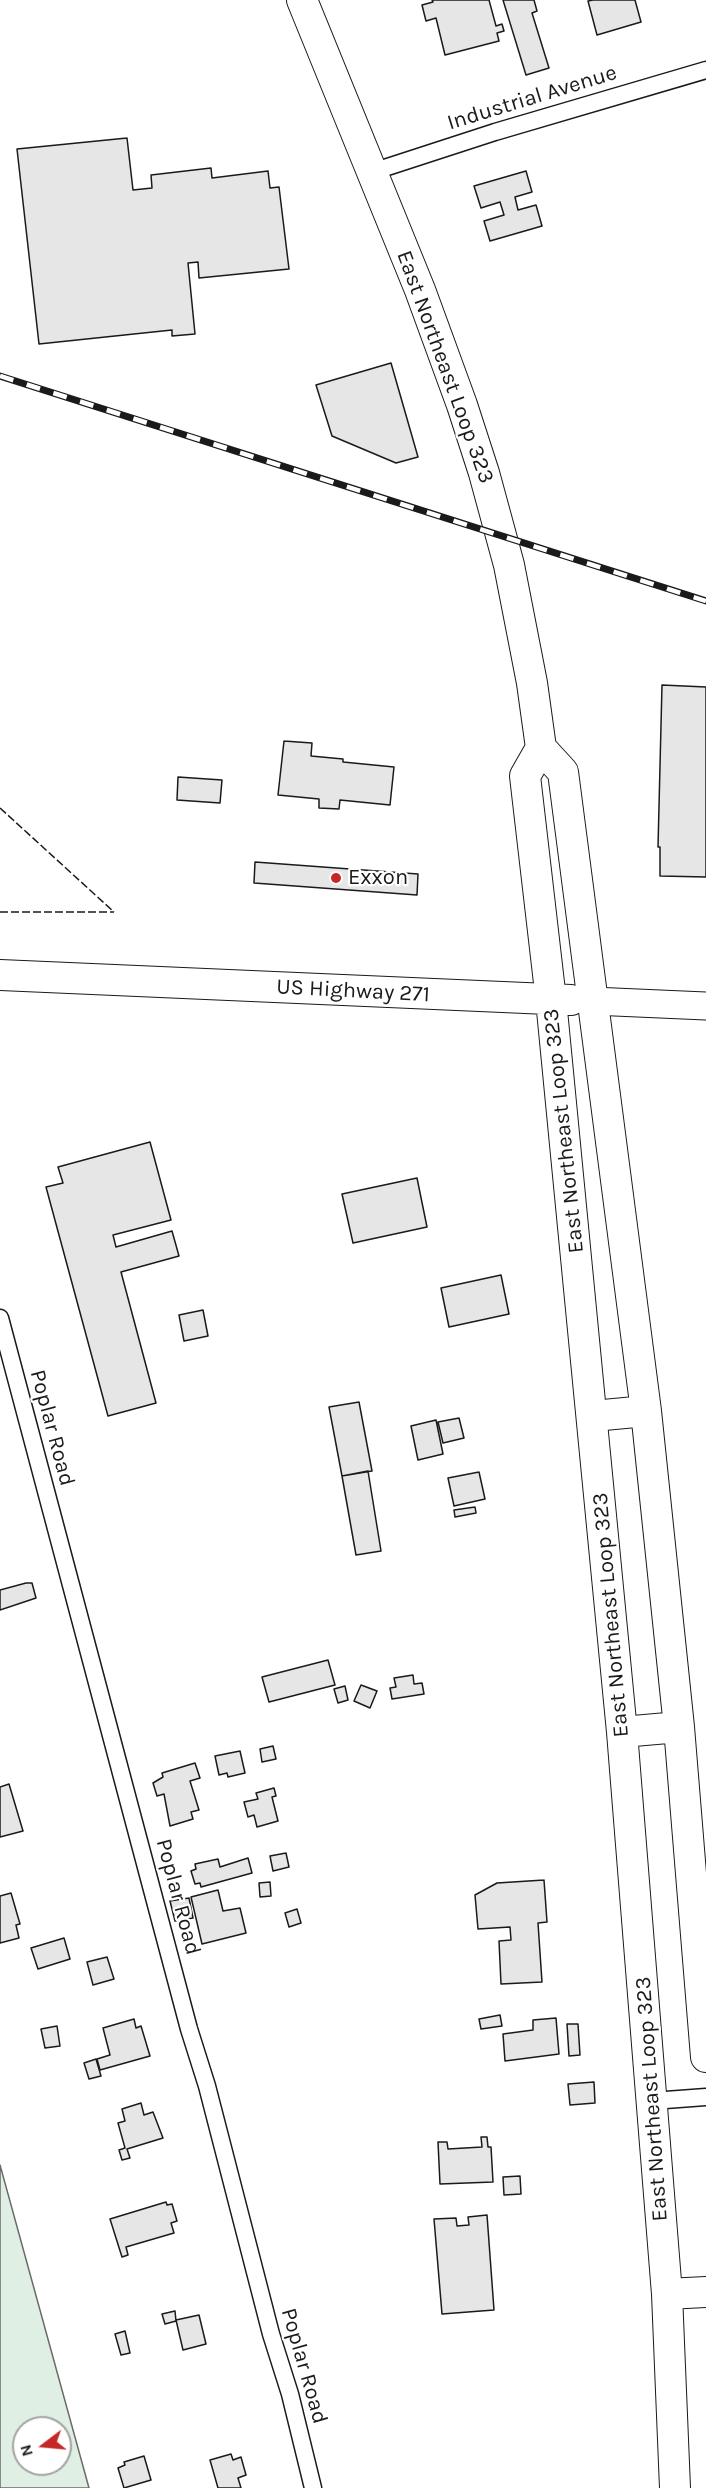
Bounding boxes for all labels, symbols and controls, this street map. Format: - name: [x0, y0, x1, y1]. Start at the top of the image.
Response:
- street label: Industrial Avenue: [444, 60, 620, 136]
- street label: East Northeast Loop 323: [391, 247, 499, 487]
- place label: Exxon: [348, 865, 408, 891]
- marker: Exxon: [329, 871, 343, 885]
- street label: US Highway 271: [276, 974, 430, 1008]
- street label: East Northeast Loop 323: [538, 1007, 590, 1255]
- street label: Poplar Road: [24, 1367, 80, 1489]
- street label: East Northeast Loop 323: [587, 1491, 635, 1739]
- street label: Poplar Road: [150, 1836, 206, 1958]
- street label: East Northeast Loop 323: [630, 1976, 674, 2222]
- street label: Poplar Road: [275, 2305, 333, 2427]
- north arrow: [12, 2416, 72, 2476]
- text: N: [15, 2442, 37, 2459]

